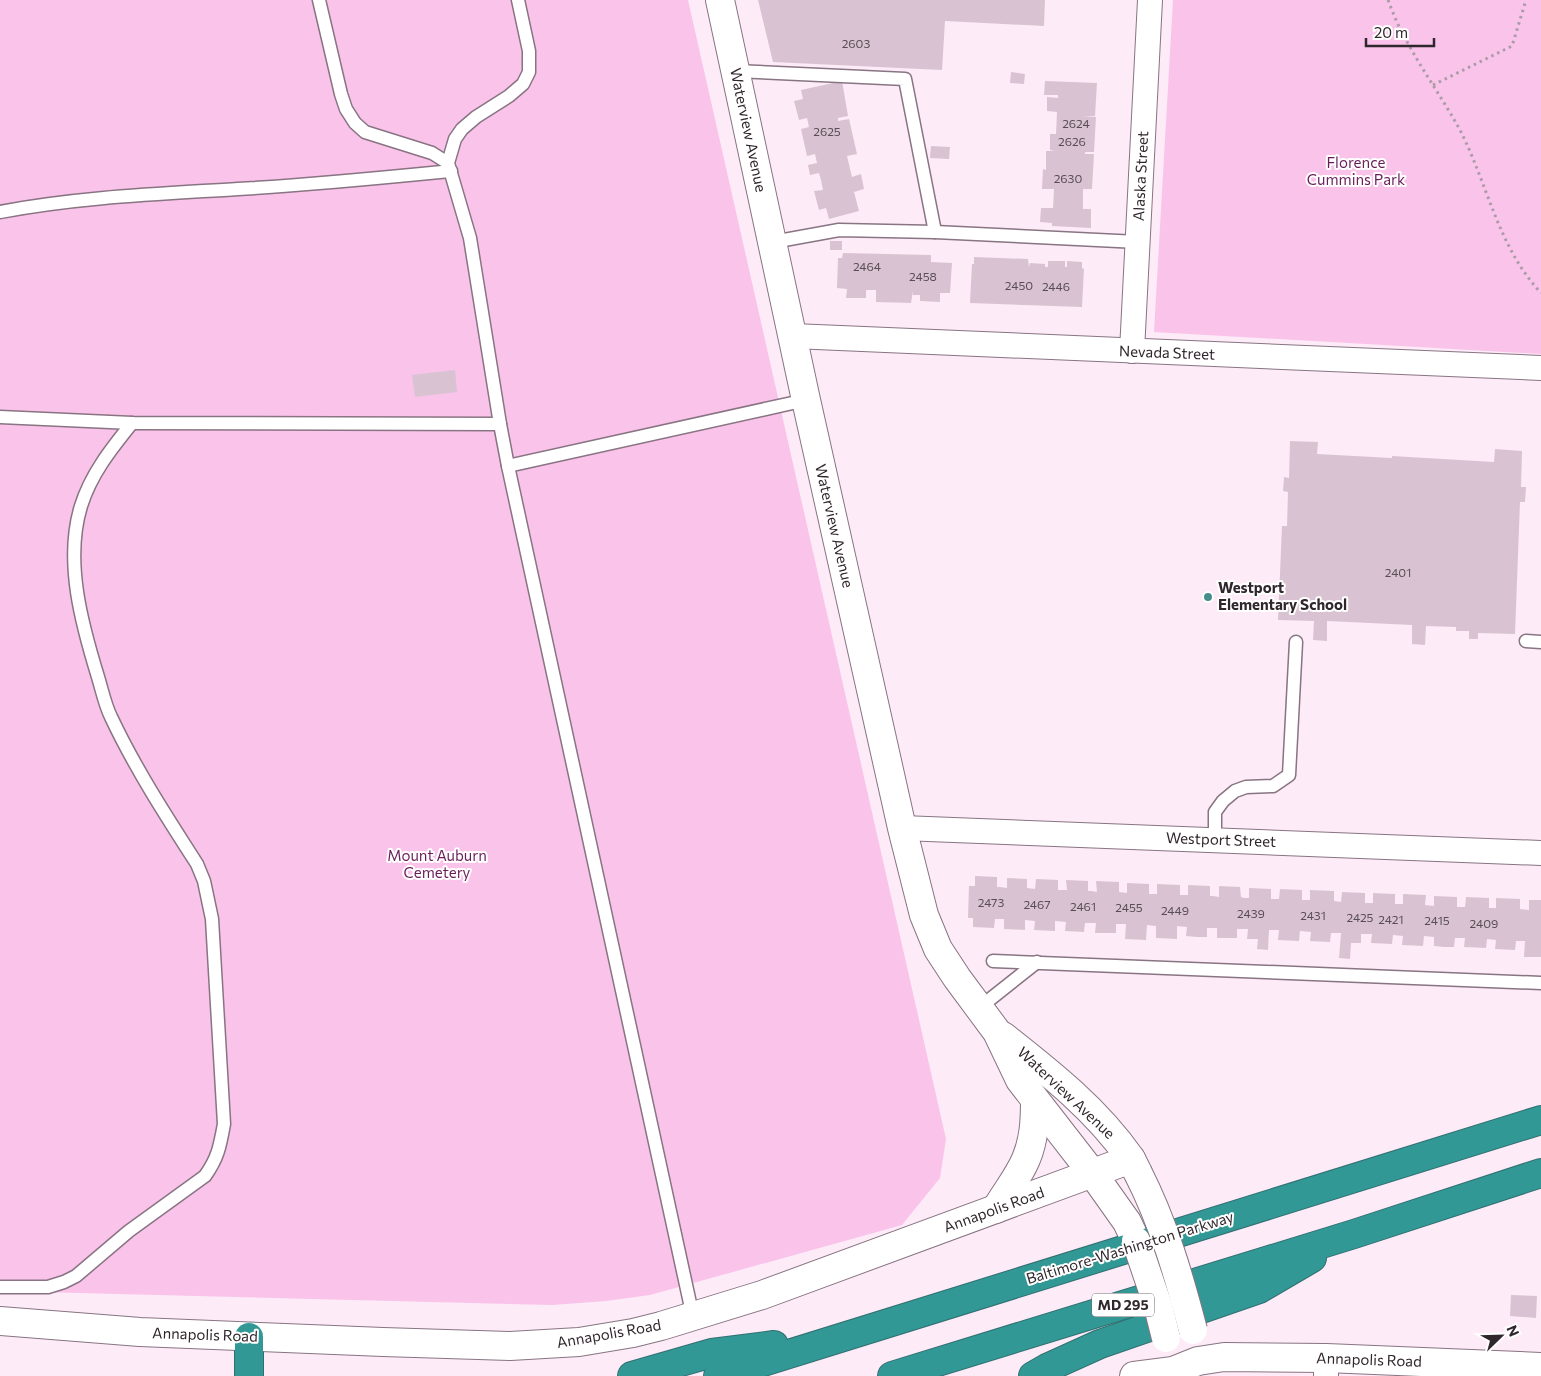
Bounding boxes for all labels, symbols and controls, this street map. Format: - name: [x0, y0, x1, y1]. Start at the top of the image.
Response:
- scale bar: [1366, 15, 1434, 47]
- text: 20 m: [1374, 23, 1408, 41]
- house number: 2603: [842, 36, 870, 50]
- street label: Waterview Avenue: [727, 66, 771, 194]
- house number: 2624: [1062, 116, 1090, 130]
- house number: 2625: [813, 124, 841, 138]
- street label: Alaska Street: [1129, 130, 1151, 221]
- house number: 2626: [1058, 134, 1086, 148]
- park label: Florence Cummins Park: [1307, 153, 1405, 188]
- house number: 2630: [1054, 171, 1082, 185]
- house number: 2464: [853, 259, 881, 273]
- house number: 2458: [909, 269, 937, 283]
- house number: 2450: [1005, 278, 1033, 292]
- house number: 2446: [1042, 279, 1070, 293]
- street label: Nevada Street: [1119, 341, 1215, 363]
- street label: Waterview Avenue: [812, 462, 858, 589]
- house number: 2401: [1385, 565, 1411, 579]
- place label: Westport Elementary School: [1218, 578, 1347, 613]
- marker: Westport Elementary School: [1202, 591, 1214, 603]
- street label: Westport Street: [1166, 828, 1276, 850]
- park label: Mount Auburn Cemetery: [387, 846, 487, 881]
- house number: 2473: [978, 895, 1004, 909]
- house number: 2467: [1023, 897, 1051, 911]
- house number: 2461: [1070, 899, 1096, 913]
- house number: 2455: [1115, 900, 1143, 914]
- house number: 2449: [1161, 903, 1189, 917]
- house number: 2439: [1237, 906, 1265, 920]
- house number: 2431: [1300, 908, 1326, 922]
- house number: 2425: [1346, 910, 1374, 924]
- house number: 2421: [1378, 912, 1404, 926]
- house number: 2415: [1424, 913, 1450, 927]
- house number: 2409: [1470, 916, 1498, 930]
- street label: Waterview Avenue: [1014, 1043, 1119, 1142]
- street label: Annapolis Road: [941, 1183, 1046, 1236]
- street label: Baltimore-Washington Parkway: [1024, 1207, 1236, 1287]
- road number: MD 295: [1092, 1294, 1154, 1316]
- north arrow: [1476, 1311, 1526, 1361]
- street label: Annapolis Road: [555, 1315, 662, 1351]
- street label: Annapolis Road: [152, 1323, 258, 1345]
- text: N: [1504, 1323, 1523, 1339]
- street label: Annapolis Road: [1316, 1348, 1422, 1370]

